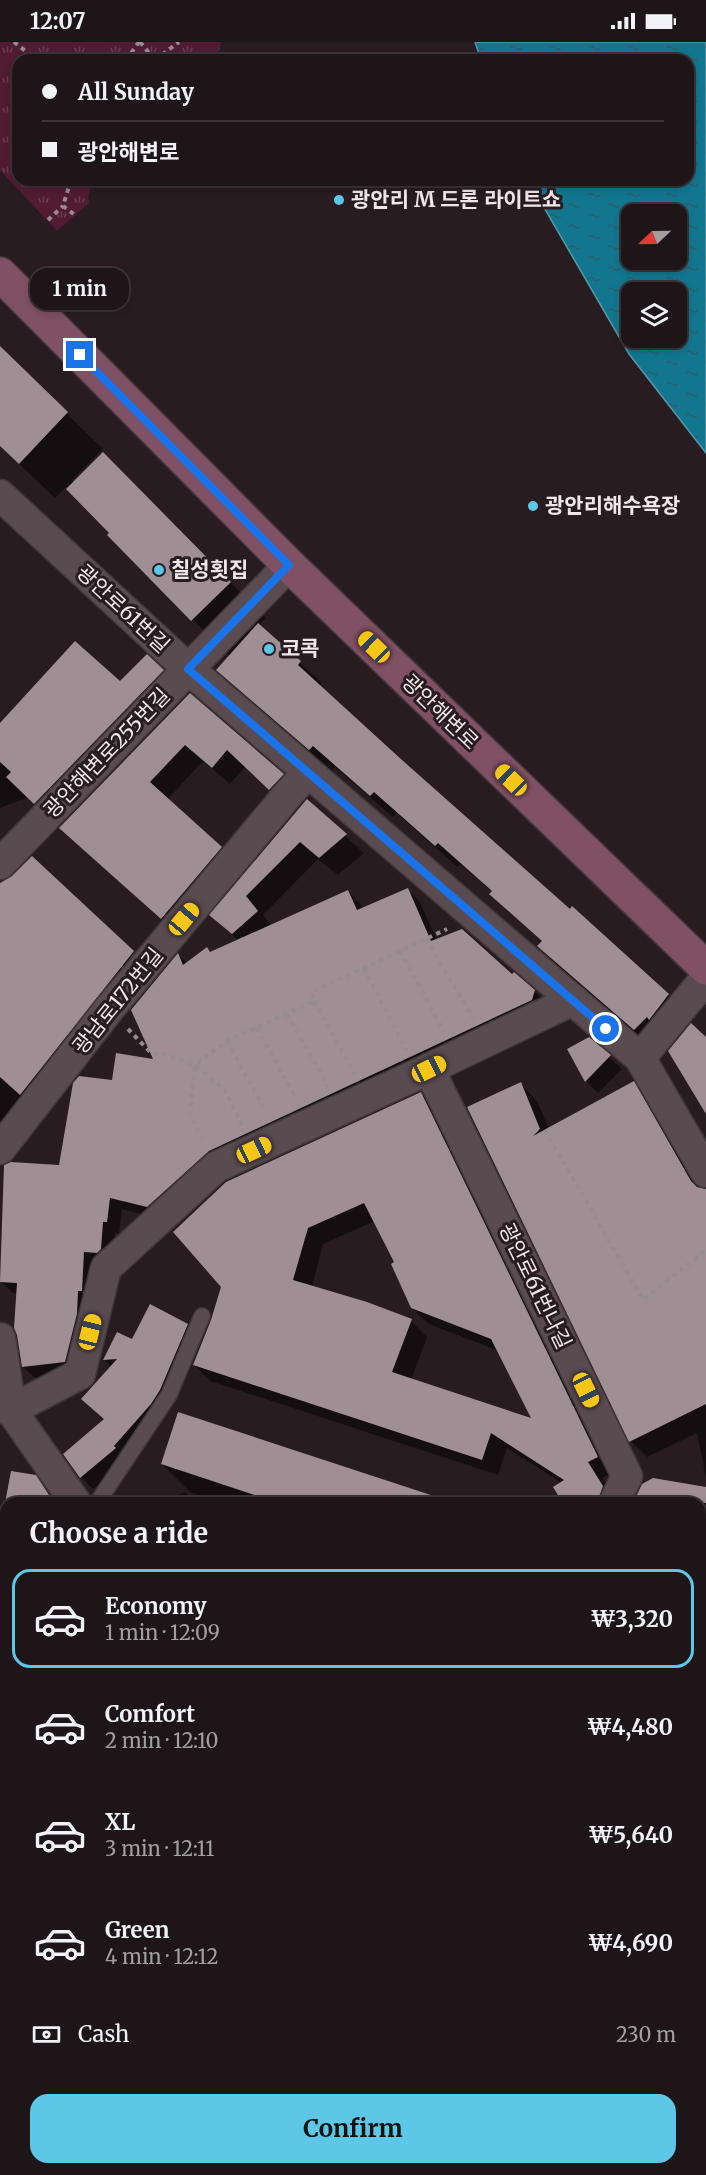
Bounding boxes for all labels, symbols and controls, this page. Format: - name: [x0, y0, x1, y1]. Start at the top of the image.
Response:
- text: 12:07: [30, 7, 85, 35]
- text: All Sunday: [78, 78, 194, 106]
- text: 광안해변로: [78, 138, 179, 166]
- place label: 광안리 M 드론 라이트쇼: [351, 186, 561, 213]
- marker: 광안리 M 드론 라이트쇼: [332, 193, 346, 207]
- north arrow: [621, 204, 687, 270]
- map controls: [621, 204, 687, 348]
- callout: 1 min: [31, 268, 130, 310]
- text: 1 min: [52, 276, 107, 301]
- button: layers: [621, 282, 687, 348]
- route end: [66, 341, 93, 368]
- place label: 광안리해수욕장: [545, 492, 680, 519]
- marker: 광안리해수욕장: [526, 499, 540, 513]
- place label: 칠성횟집: [171, 556, 248, 583]
- street label: 광안로61번길: [71, 559, 175, 659]
- marker: 칠성횟집: [152, 563, 166, 577]
- car: [355, 628, 393, 666]
- place label: 코콕: [281, 635, 320, 662]
- marker: 코콕: [262, 642, 276, 656]
- street label: 광안해변로: [396, 668, 484, 755]
- street label: 광안해변로255번길: [38, 682, 176, 823]
- car: [492, 761, 530, 799]
- car: [166, 899, 202, 939]
- street label: 광남로172번길: [67, 942, 169, 1059]
- route start: [592, 1015, 619, 1042]
- car: [409, 1053, 449, 1085]
- car: [234, 1134, 274, 1166]
- street label: 광안로61번나길: [493, 1218, 578, 1353]
- car: [77, 1312, 103, 1352]
- car: [570, 1370, 602, 1410]
- text: Choose a ride: [30, 1516, 208, 1550]
- icon: car: [33, 1592, 87, 1646]
- text: Economy: [105, 1592, 206, 1620]
- text: ₩3,320: [591, 1605, 673, 1633]
- text: 1 min · 12:09: [105, 1620, 220, 1645]
- icon: car: [33, 1700, 87, 1754]
- text: Comfort: [105, 1700, 195, 1728]
- text: ₩4,480: [587, 1713, 673, 1741]
- text: 2 min · 12:10: [105, 1728, 218, 1753]
- icon: car: [33, 1808, 87, 1862]
- text: XL: [105, 1808, 135, 1836]
- text: ₩5,640: [589, 1821, 673, 1849]
- text: 3 min · 12:11: [105, 1836, 214, 1861]
- icon: car: [33, 1916, 87, 1970]
- text: Green: [105, 1916, 169, 1944]
- text: ₩4,690: [588, 1929, 673, 1957]
- text: 4 min · 12:12: [105, 1944, 218, 1969]
- icon: cash: [30, 2018, 63, 2051]
- text: Cash: [78, 2020, 129, 2048]
- text: 230 m: [616, 2022, 676, 2047]
- button: Confirm: [30, 2094, 676, 2163]

